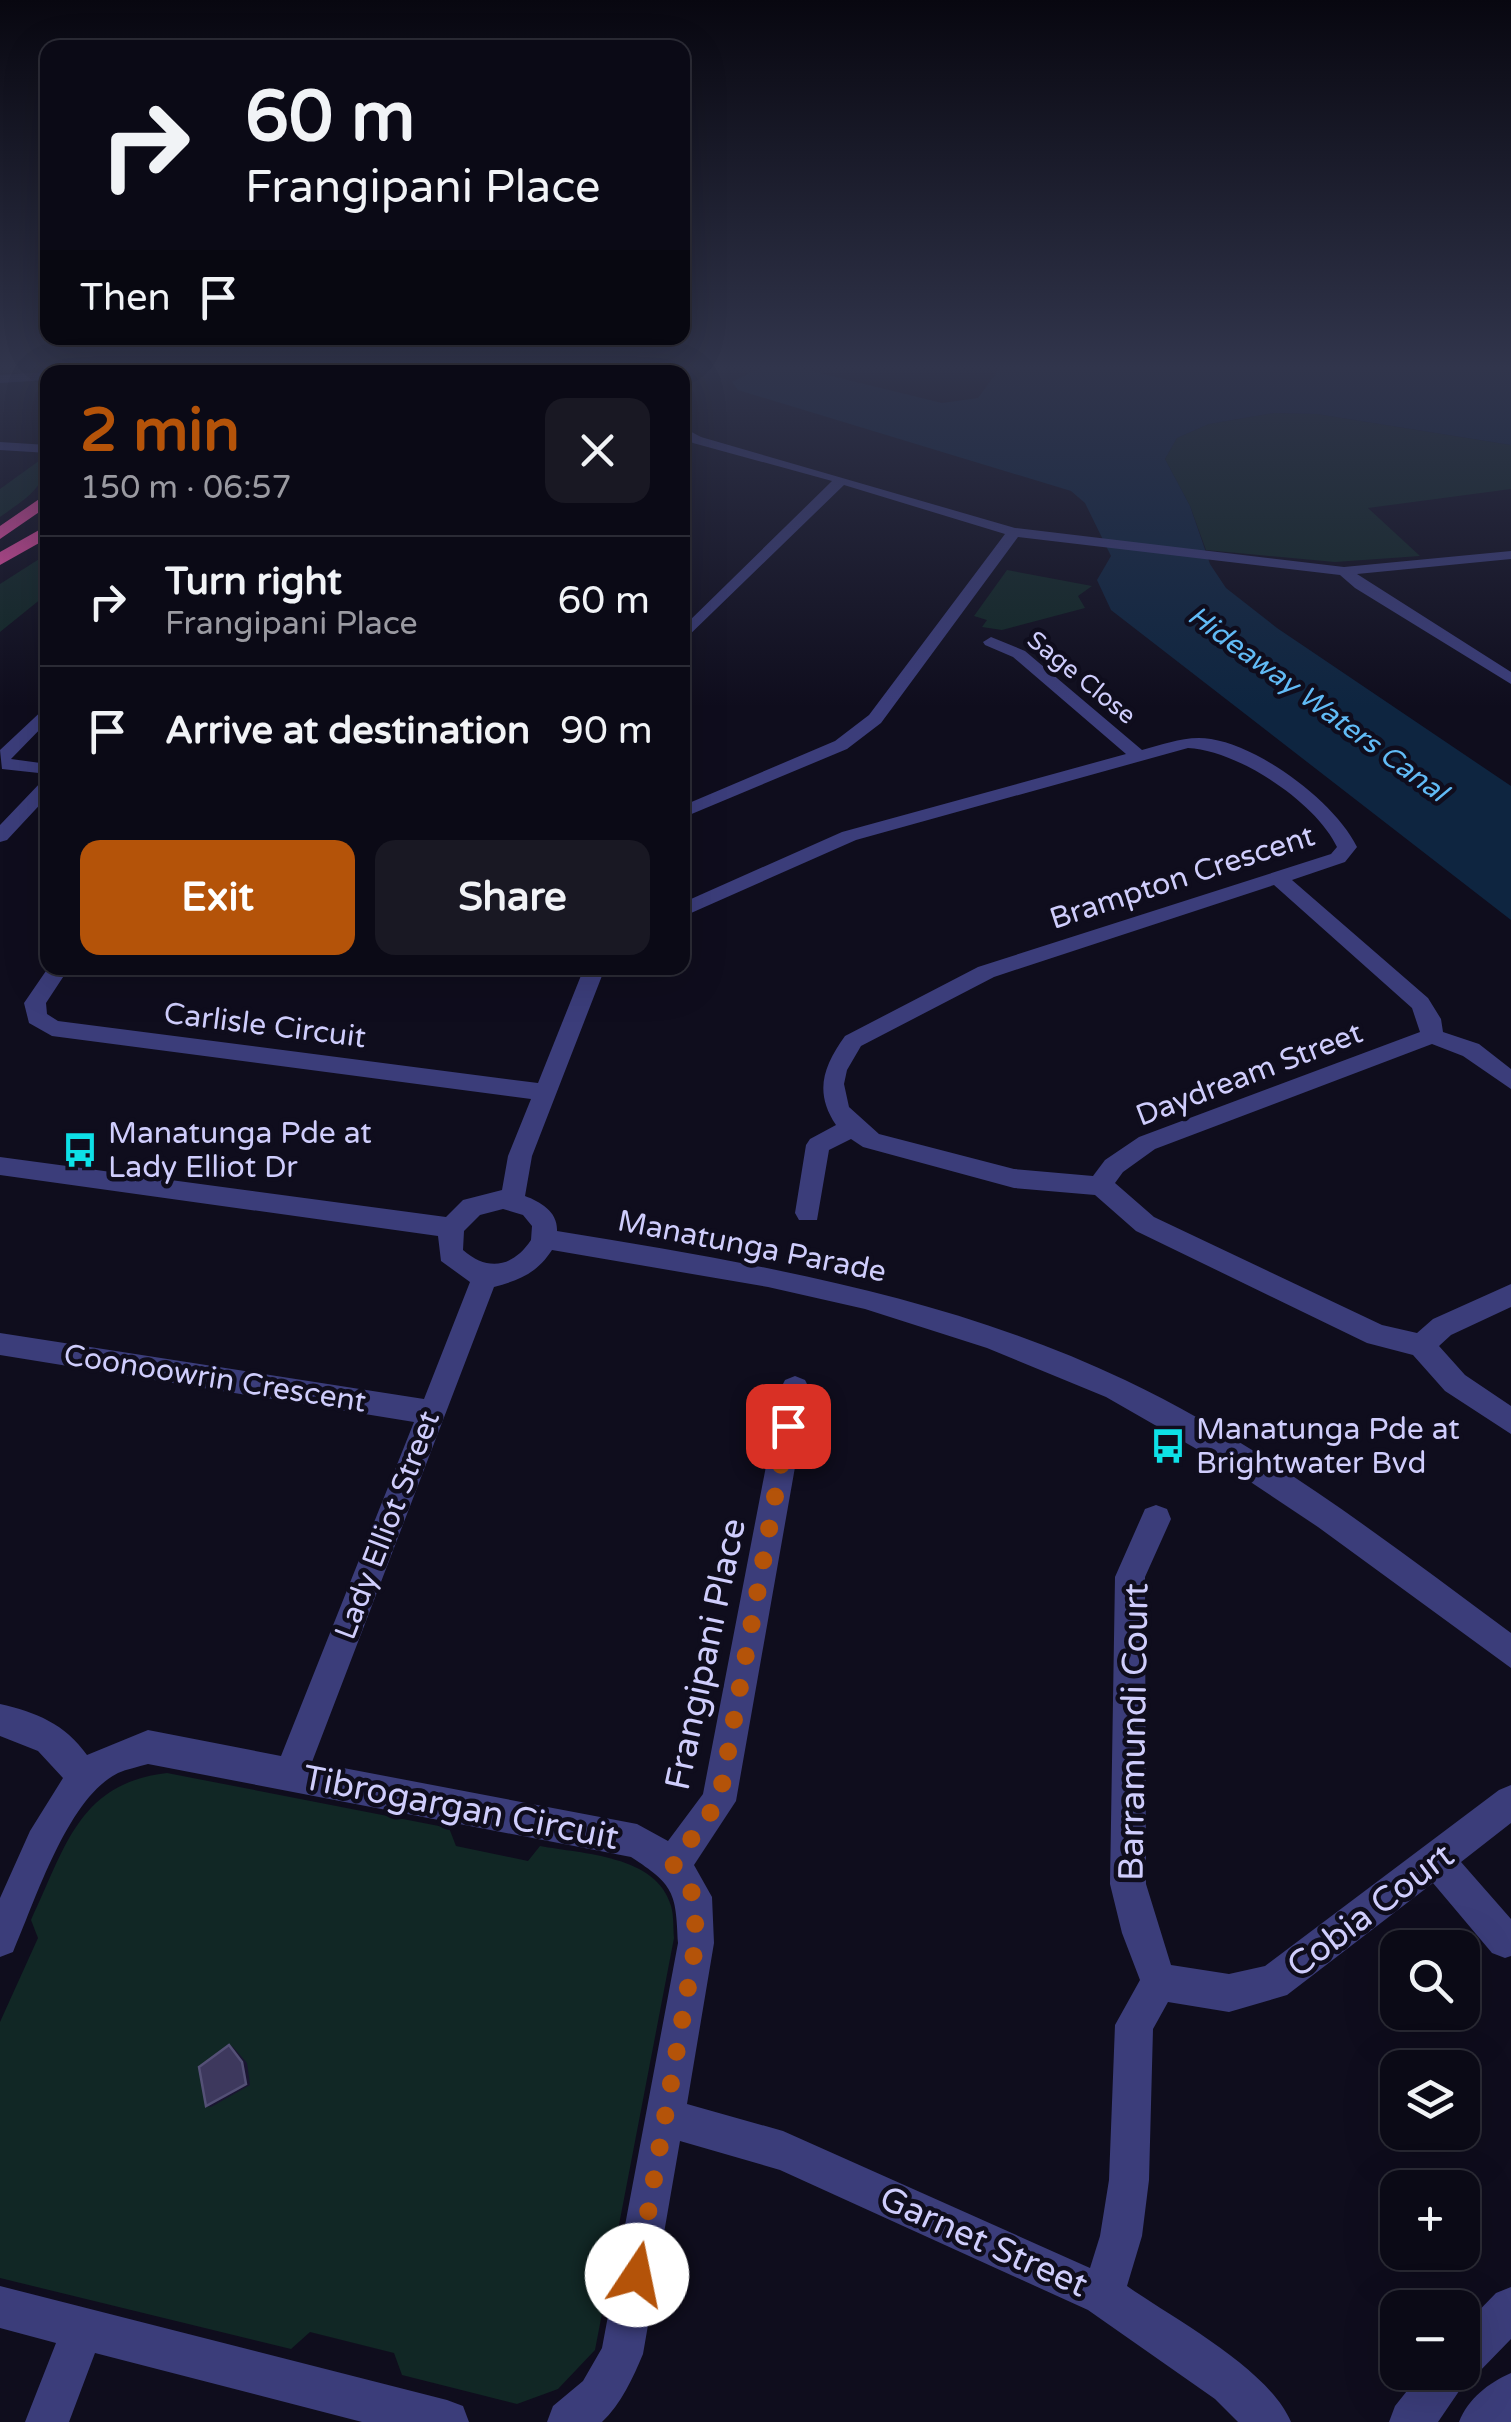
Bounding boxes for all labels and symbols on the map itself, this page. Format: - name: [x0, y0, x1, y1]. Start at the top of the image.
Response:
- water label: Hideaway Waters Canal: [1181, 598, 1456, 811]
- street label: Sage Close: [1021, 625, 1142, 731]
- street label: Brampton Crescent: [1045, 817, 1319, 938]
- street label: Carlisle Circuit: [162, 995, 368, 1056]
- street label: Daydream Street: [1131, 1014, 1368, 1135]
- place label: Manatunga Pde at Lady Elliot Dr: [108, 1115, 372, 1186]
- bus stop icon: Manatunga Pde at Lady Elliot Dr: [61, 1131, 99, 1169]
- street label: Manatunga Parade: [615, 1202, 889, 1291]
- street label: Coonoowrin Crescent: [61, 1336, 369, 1421]
- pin: [746, 1384, 831, 1469]
- street label: Lady Elliot Street: [327, 1406, 448, 1645]
- place label: Manatunga Pde at Brightwater Bvd: [1196, 1411, 1460, 1482]
- bus stop icon: Manatunga Pde at Brightwater Bvd: [1149, 1427, 1187, 1465]
- street label: Frangipani Place: [657, 1515, 755, 1794]
- street label: Barramundi Court: [1110, 1583, 1158, 1881]
- street label: Tibrogargan Circuit: [299, 1757, 622, 1859]
- street label: Cobia Court: [1279, 1835, 1462, 1987]
- street label: Garnet Street: [873, 2177, 1094, 2306]
- position arrow: [585, 2223, 689, 2327]

